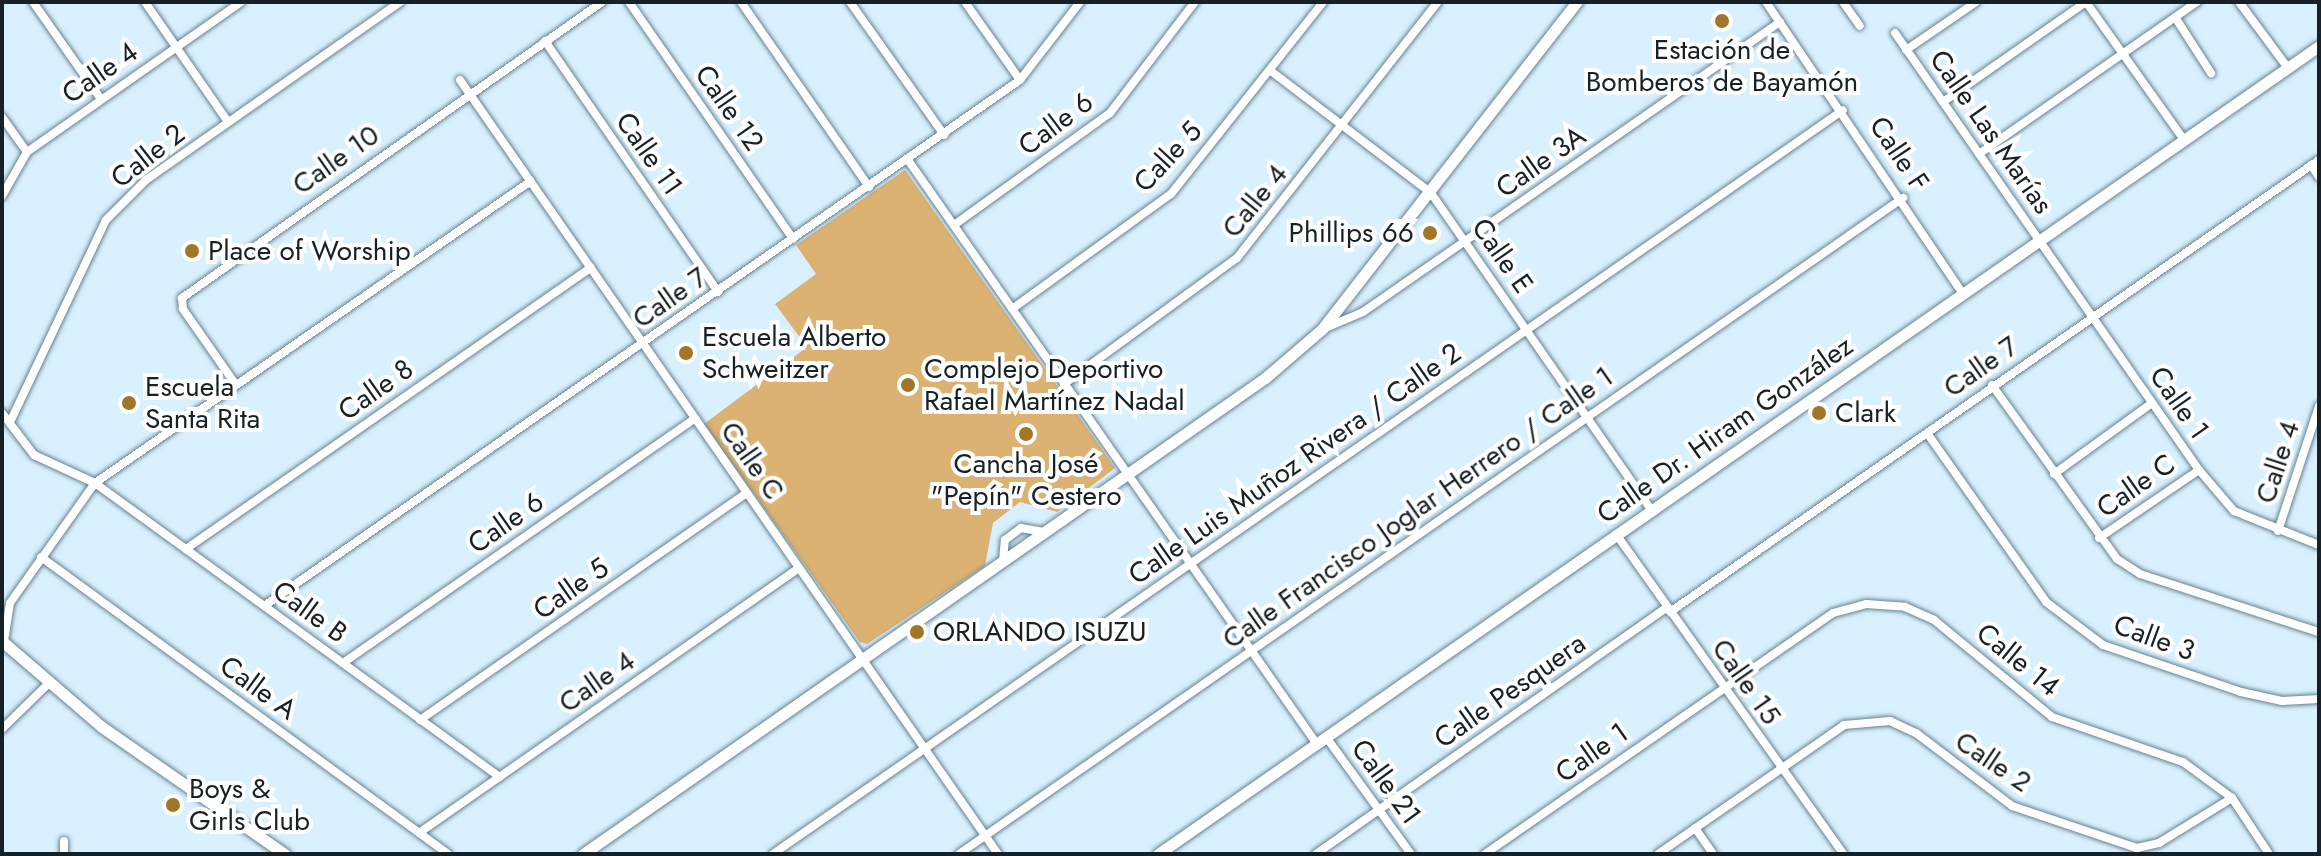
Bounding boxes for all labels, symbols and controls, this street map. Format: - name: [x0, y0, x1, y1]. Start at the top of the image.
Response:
- marker: Estación de Bomberos de Bayamón: [1713, 12, 1731, 30]
- place label: Estación de Bomberos de Bayamón: [1586, 33, 1858, 99]
- street label: Calle 4: [56, 35, 144, 111]
- street label: Calle Las Marías: [1922, 44, 2060, 220]
- street label: Calle 12: [687, 59, 771, 157]
- street label: Calle 6: [1012, 85, 1100, 163]
- street label: Calle 11: [608, 106, 690, 202]
- street label: Calle F: [1862, 110, 1936, 198]
- street label: Calle 5: [1127, 115, 1209, 199]
- street label: Calle 2: [104, 117, 192, 195]
- street label: Calle 10: [286, 118, 386, 202]
- street label: Calle 3A: [1490, 119, 1592, 205]
- street label: Calle 4: [1215, 158, 1295, 244]
- street label: Calle E: [1464, 212, 1540, 300]
- place label: Phillips 66: [1289, 216, 1414, 250]
- marker: Phillips 66: [1421, 224, 1439, 242]
- place label: Place of Worship: [208, 234, 411, 268]
- marker: Place of Worship: [183, 242, 201, 260]
- street label: Calle 7: [626, 260, 714, 336]
- place label: Escuela Alberto Schweitzer: [702, 320, 886, 386]
- street label: Calle Dr. Hiram González: [1591, 329, 1859, 531]
- street label: Calle 7: [1937, 329, 2025, 405]
- street label: Calle Luis Muñoz Rivera / Calle 2: [1122, 336, 1468, 592]
- marker: Escuela Alberto Schweitzer: [677, 344, 695, 362]
- street label: Calle 8: [332, 352, 420, 428]
- place label: Complejo Deportivo Rafael Martínez Nadal: [924, 352, 1185, 418]
- street label: Calle Francisco Joglar Herrero / Calle 1: [1216, 360, 1620, 656]
- street label: Calle 1: [2142, 360, 2216, 446]
- place label: Escuela Santa Rita: [145, 370, 260, 436]
- marker: Complejo Deportivo Rafael Martínez Nadal: [899, 376, 917, 394]
- marker: Escuela Santa Rita: [120, 394, 138, 412]
- place label: Clark: [1835, 396, 1896, 430]
- marker: Clark: [1810, 404, 1828, 422]
- street label: Calle C: [713, 416, 791, 506]
- street label: Calle 4: [2249, 417, 2307, 507]
- marker: Cancha José "Pepín" Cestero: [1017, 425, 1035, 443]
- place label: Cancha José "Pepín" Cestero: [931, 447, 1121, 513]
- street label: Calle C: [2091, 447, 2181, 525]
- street label: Calle 6: [462, 485, 550, 561]
- street label: Calle 5: [527, 551, 615, 627]
- street label: Calle B: [266, 574, 354, 650]
- street label: Calle 3: [2109, 608, 2199, 668]
- place label: ORLANDO ISUZU: [933, 615, 1146, 649]
- street label: Calle 14: [1970, 616, 2066, 704]
- marker: ORLANDO ISUZU: [908, 623, 926, 641]
- street label: Calle Pesquera: [1428, 627, 1592, 755]
- street label: Calle 15: [1704, 633, 1788, 731]
- street label: Calle 4: [553, 644, 641, 720]
- street label: Calle A: [213, 649, 303, 727]
- street label: Calle 1: [1549, 716, 1635, 790]
- street label: Calle 2: [1949, 725, 2037, 799]
- street label: Calle 21: [1344, 733, 1428, 831]
- place label: Boys & Girls Club: [189, 772, 310, 838]
- marker: Boys & Girls Club: [164, 796, 182, 814]

